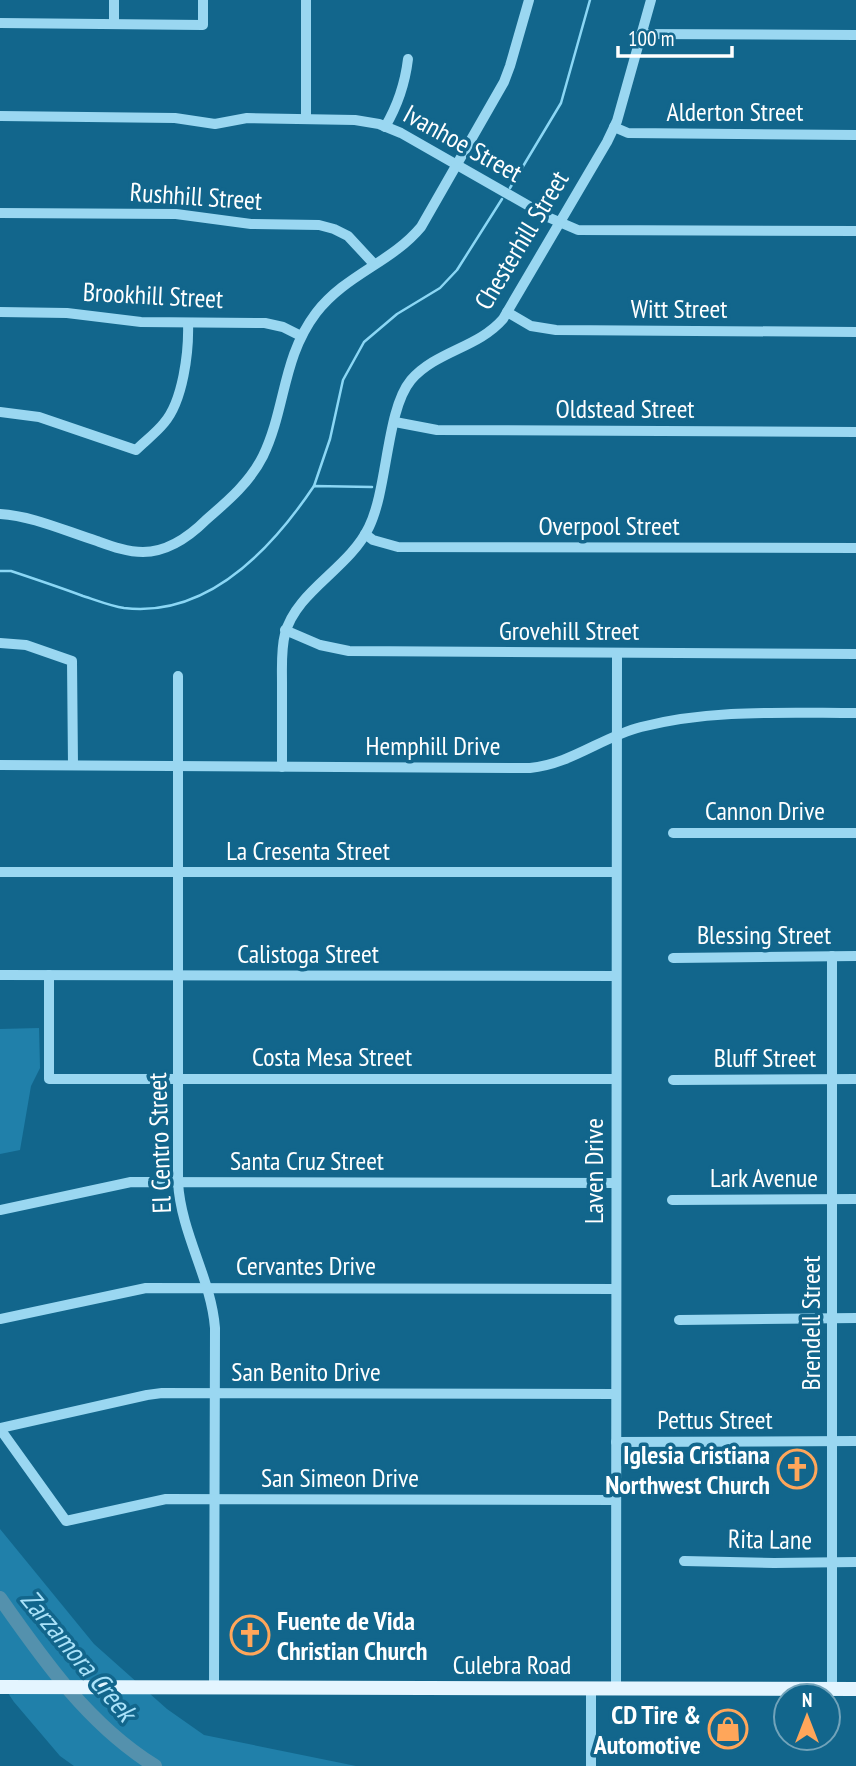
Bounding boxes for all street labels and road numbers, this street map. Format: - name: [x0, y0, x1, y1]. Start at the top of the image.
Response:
- street label: Alderton Street: [666, 95, 804, 128]
- street label: Ivanhoe Street: [398, 97, 528, 189]
- street label: Chesterhill Street: [467, 165, 575, 315]
- street label: Rushhill Street: [129, 175, 263, 217]
- street label: Brookhill Street: [82, 275, 224, 315]
- street label: Witt Street: [631, 292, 727, 325]
- street label: Oldstead Street: [555, 392, 695, 425]
- street label: Overpool Street: [538, 509, 680, 542]
- street label: Grovehill Street: [499, 614, 639, 647]
- street label: Hemphill Drive: [366, 729, 500, 762]
- street label: Cannon Drive: [705, 794, 825, 827]
- street label: La Cresenta Street: [226, 834, 390, 867]
- street label: Blessing Street: [697, 918, 831, 951]
- street label: Calistoga Street: [237, 937, 379, 970]
- street label: Costa Mesa Street: [252, 1040, 412, 1073]
- street label: Bluff Street: [714, 1041, 816, 1074]
- street label: El Centro Street: [140, 1072, 178, 1214]
- street label: Laven Drive: [577, 1118, 610, 1224]
- street label: Santa Cruz Street: [230, 1144, 384, 1177]
- street label: Lark Avenue: [710, 1161, 818, 1194]
- street label: Cervantes Drive: [236, 1249, 376, 1282]
- street label: Brendell Street: [794, 1256, 827, 1390]
- street label: San Benito Drive: [231, 1355, 381, 1388]
- street label: Pettus Street: [657, 1403, 773, 1436]
- street label: San Simeon Drive: [261, 1461, 419, 1494]
- street label: Rita Lane: [728, 1522, 812, 1556]
- street label: Culebra Road: [453, 1648, 571, 1681]

